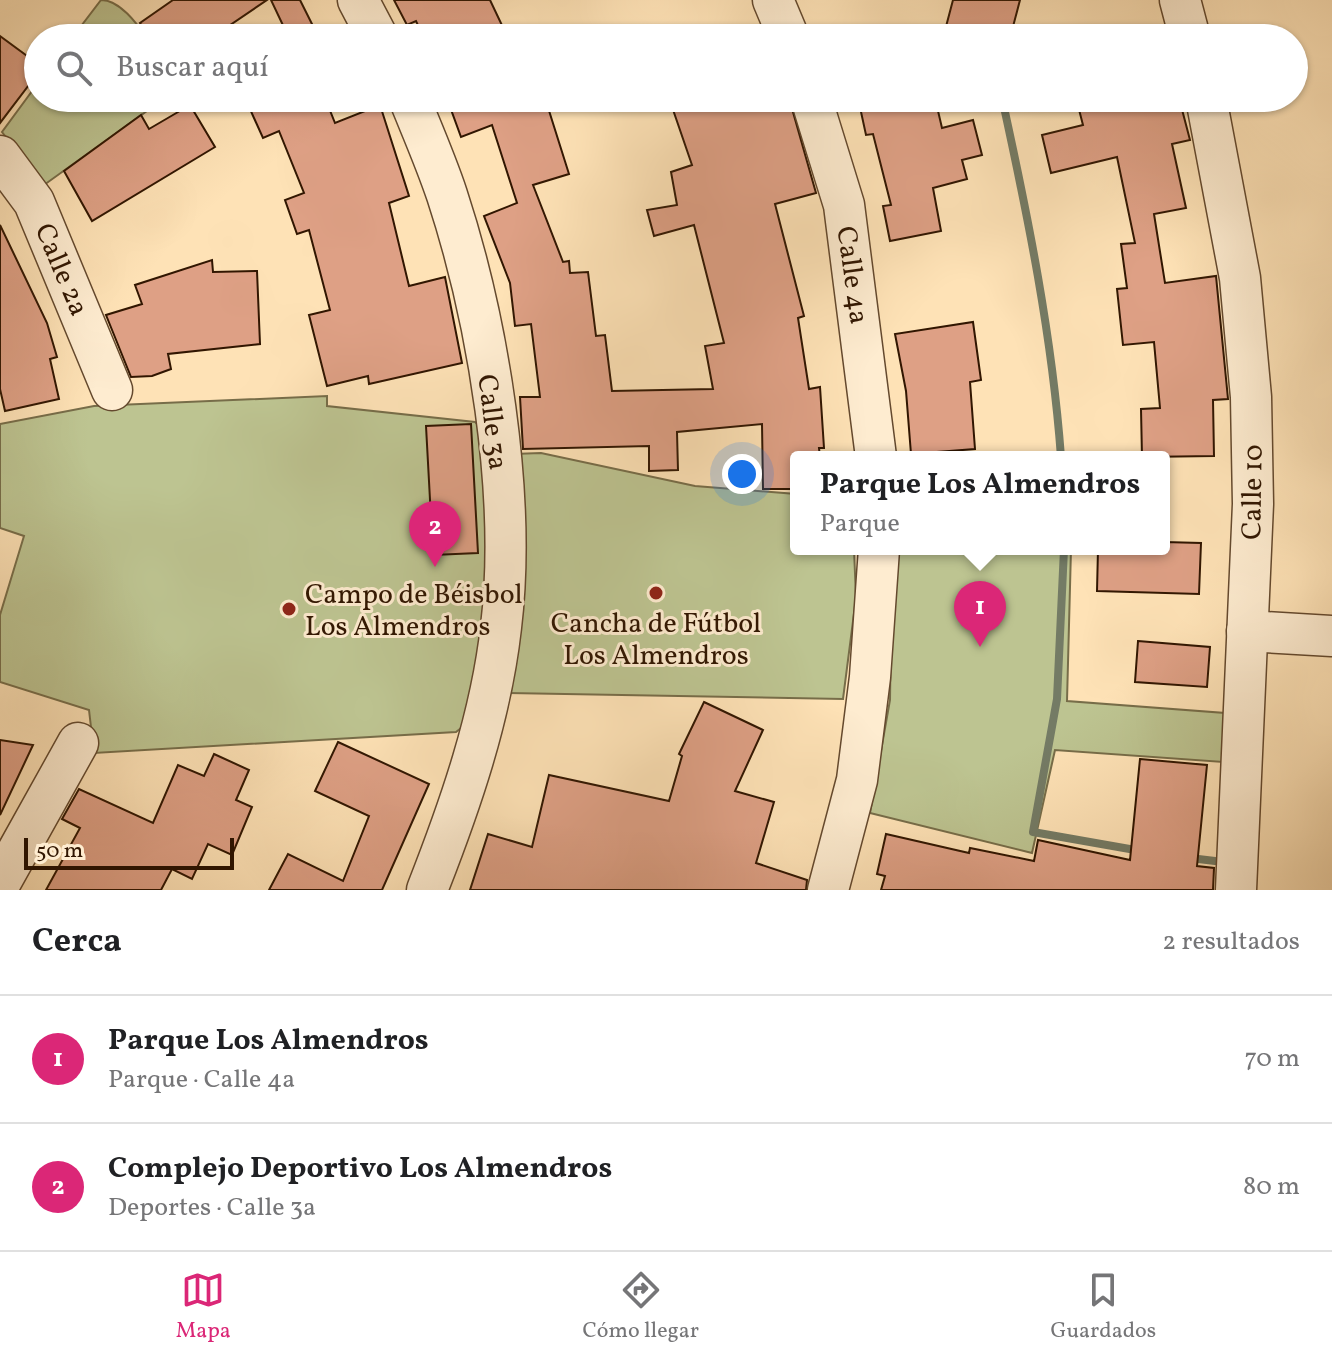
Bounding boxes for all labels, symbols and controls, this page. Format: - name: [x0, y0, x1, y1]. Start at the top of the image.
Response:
- search box: [24, 24, 1308, 112]
- icon: search: [52, 46, 96, 90]
- text: Buscar aquí: [116, 47, 269, 89]
- street label: Calle 2a: [24, 218, 98, 322]
- street label: Calle 4a: [825, 224, 878, 327]
- street label: Calle 3a: [466, 372, 517, 472]
- street label: Calle 10: [1233, 444, 1274, 540]
- popup: [790, 451, 1170, 555]
- your location: [722, 454, 762, 494]
- text: Parque Los Almendros: [820, 464, 1140, 506]
- pin: 2: [409, 501, 461, 567]
- text: Parque: [820, 506, 900, 542]
- place label: Campo de Béisbol Los Almendros: [305, 576, 523, 647]
- pin: 1: [954, 581, 1006, 647]
- marker: Cancha de Fútbol Los Almendros: [647, 584, 665, 602]
- marker: Campo de Béisbol Los Almendros: [280, 600, 298, 618]
- place label: Cancha de Fútbol Los Almendros: [551, 605, 761, 676]
- scale bar: [24, 834, 234, 870]
- text: 50 m: [36, 836, 83, 867]
- text: Cerca: [32, 919, 122, 966]
- text: 2 resultados: [1162, 924, 1300, 960]
- text: Parque Los Almendros: [108, 1020, 429, 1062]
- text: 1: [53, 1041, 63, 1077]
- text: 70 m: [1245, 1041, 1300, 1077]
- text: Parque · Calle 4a: [108, 1062, 295, 1098]
- text: Complejo Deportivo Los Almendros: [108, 1148, 612, 1190]
- text: 2: [51, 1169, 65, 1205]
- text: 80 m: [1243, 1169, 1300, 1205]
- text: Deportes · Calle 3a: [108, 1190, 316, 1226]
- tab: Mapa: [176, 1268, 231, 1347]
- tab: Cómo llegar: [582, 1268, 699, 1347]
- tab: Guardados: [1051, 1268, 1156, 1347]

